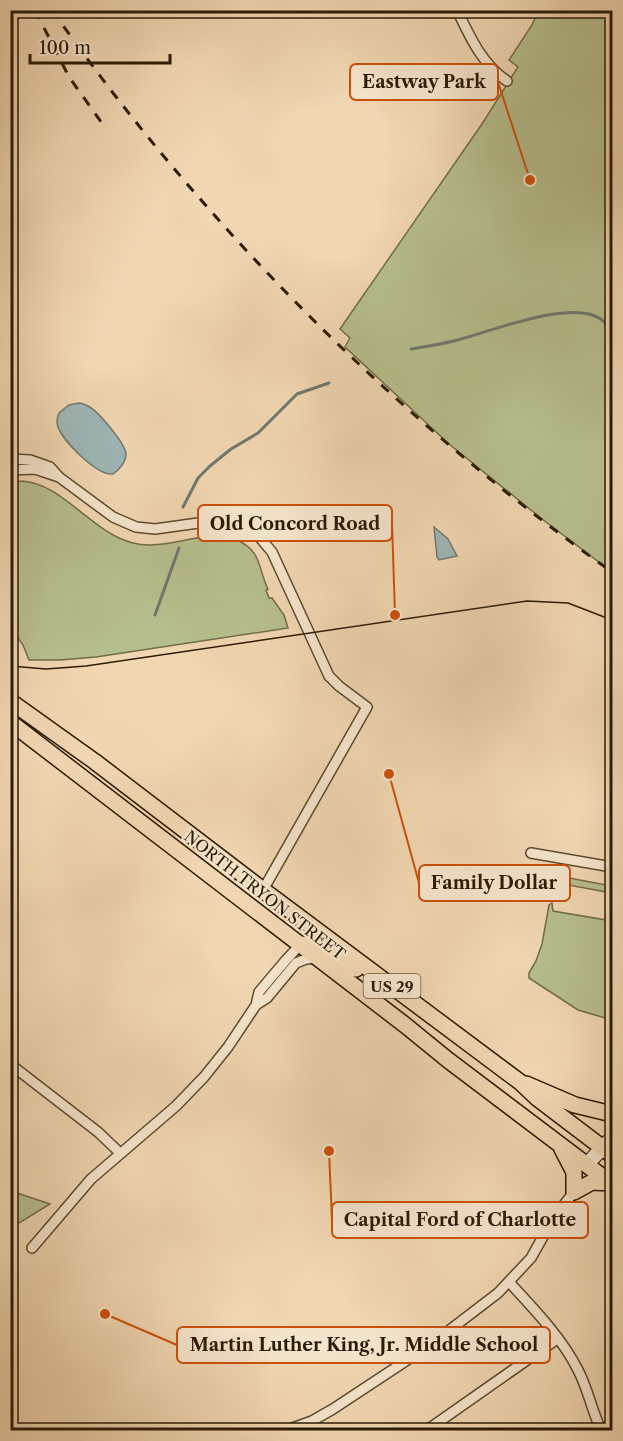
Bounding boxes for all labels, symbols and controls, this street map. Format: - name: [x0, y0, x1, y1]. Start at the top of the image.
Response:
- scale bar: [30, 27, 170, 65]
- text: 100 m: [39, 37, 91, 59]
- callout: Eastway Park: [350, 64, 498, 100]
- text: Eastway Park: [362, 71, 487, 93]
- callout: Old Concord Road: [198, 505, 392, 541]
- text: Old Concord Road: [210, 513, 380, 535]
- street label: NORTH TRYON STREET: [181, 826, 349, 964]
- callout: Family Dollar: [419, 865, 570, 901]
- text: Family Dollar: [431, 872, 557, 894]
- road number: US 29: [364, 974, 420, 998]
- callout: Capital Ford of Charlotte: [332, 1202, 588, 1238]
- text: Capital Ford of Charlotte: [344, 1209, 576, 1231]
- callout: Martin Luther King, Jr. Middle School: [177, 1327, 550, 1363]
- text: Martin Luther King, Jr. Middle School: [190, 1334, 538, 1356]

